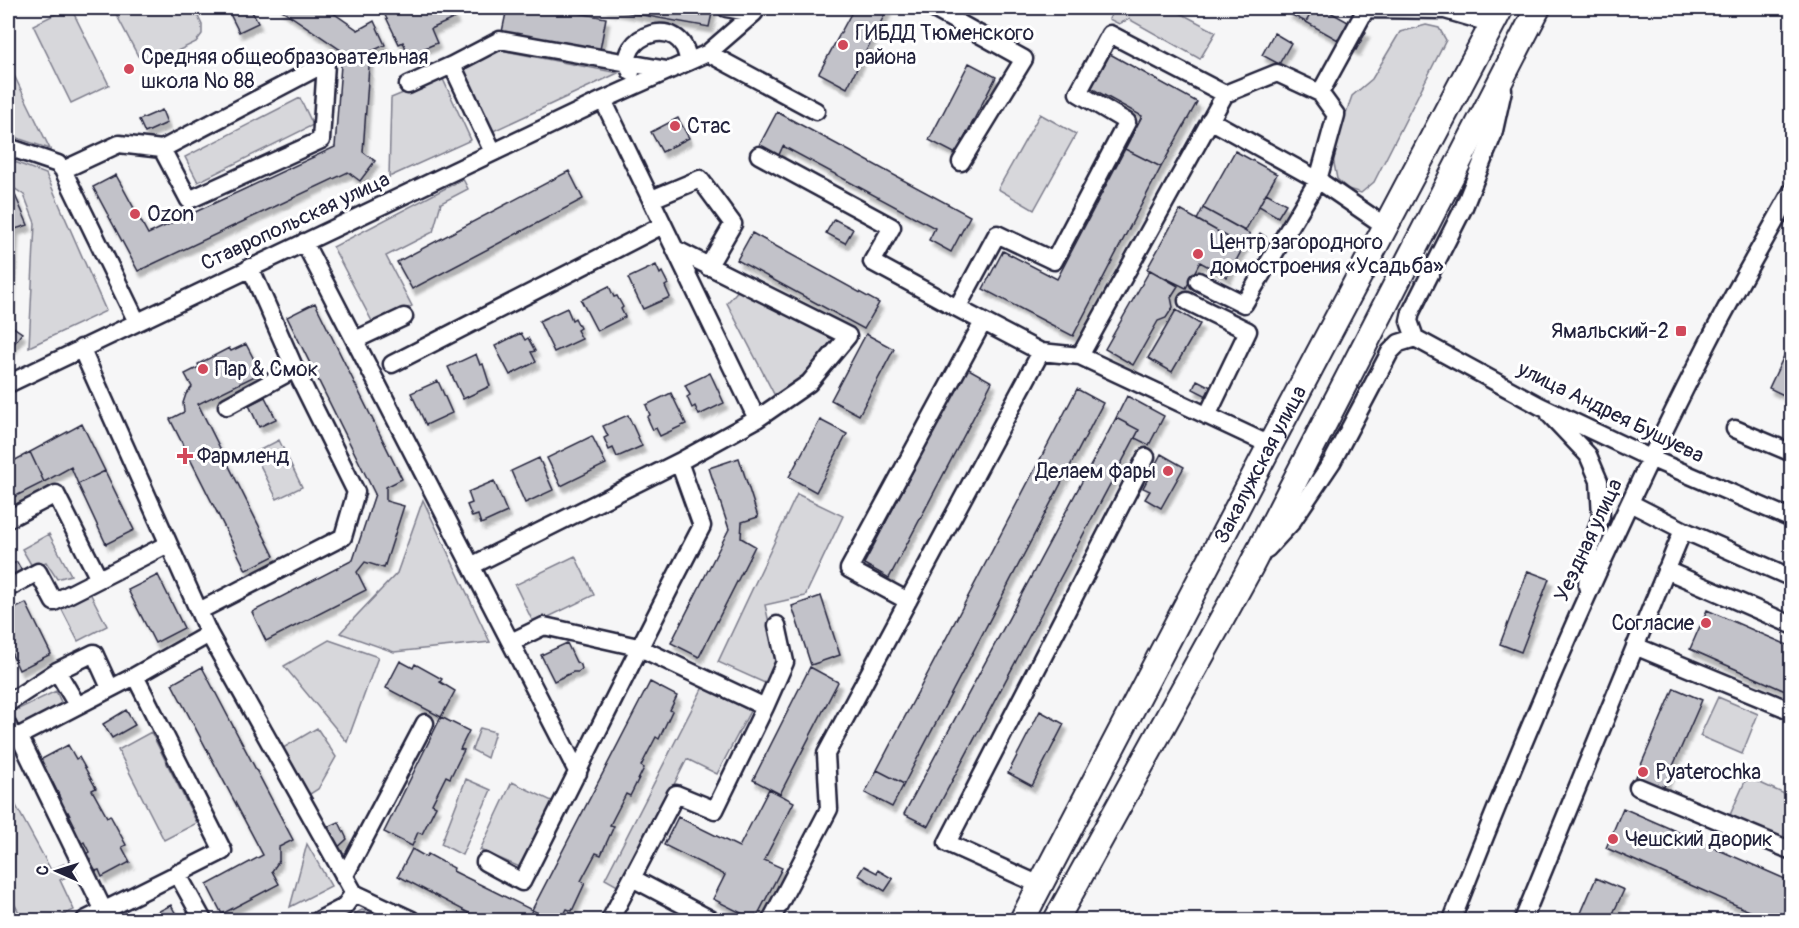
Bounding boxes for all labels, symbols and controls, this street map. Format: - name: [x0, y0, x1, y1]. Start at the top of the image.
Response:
- place label: ГИБДД Тюменского района: [855, 20, 1034, 71]
- marker: ГИБДД Тюменского района: [836, 38, 850, 52]
- place label: Средняя общеобразовательная школа № 88: [141, 44, 428, 95]
- marker: Средняя общеобразовательная школа № 88: [122, 62, 136, 76]
- place label: Стас: [687, 113, 731, 140]
- marker: Стас: [668, 119, 682, 133]
- street label: Ставропольская улица: [196, 166, 394, 277]
- place label: Ozon: [147, 201, 194, 228]
- marker: Ozon: [128, 207, 142, 221]
- place label: Центр загородного домостроения «Усадьба»: [1210, 229, 1444, 280]
- marker: Центр загородного домостроения «Усадьба»: [1191, 247, 1205, 261]
- place label: Ямальский-2: [1551, 318, 1669, 345]
- marker: Ямальский-2: [1674, 324, 1688, 338]
- street label: улица Андрея Бушуева: [1512, 355, 1708, 469]
- place label: Пар & Смок: [215, 356, 319, 383]
- marker: Пар & Смок: [196, 362, 210, 376]
- street label: Закалужская улица: [1208, 381, 1313, 548]
- place label: Фармленд: [197, 443, 289, 470]
- marker: Фармленд: [178, 449, 192, 463]
- place label: Делаем фары: [1034, 458, 1156, 485]
- marker: Делаем фары: [1161, 464, 1175, 478]
- street label: Уездная улица: [1548, 474, 1629, 606]
- place label: Согласие: [1611, 610, 1695, 637]
- marker: Согласие: [1699, 616, 1713, 630]
- place label: Pyaterochka: [1655, 759, 1761, 786]
- marker: Pyaterochka: [1636, 765, 1650, 779]
- place label: Чешский дворик: [1625, 826, 1773, 853]
- marker: Чешский дворик: [1606, 832, 1620, 846]
- north arrow: [27, 841, 87, 901]
- text: С: [33, 865, 53, 876]

